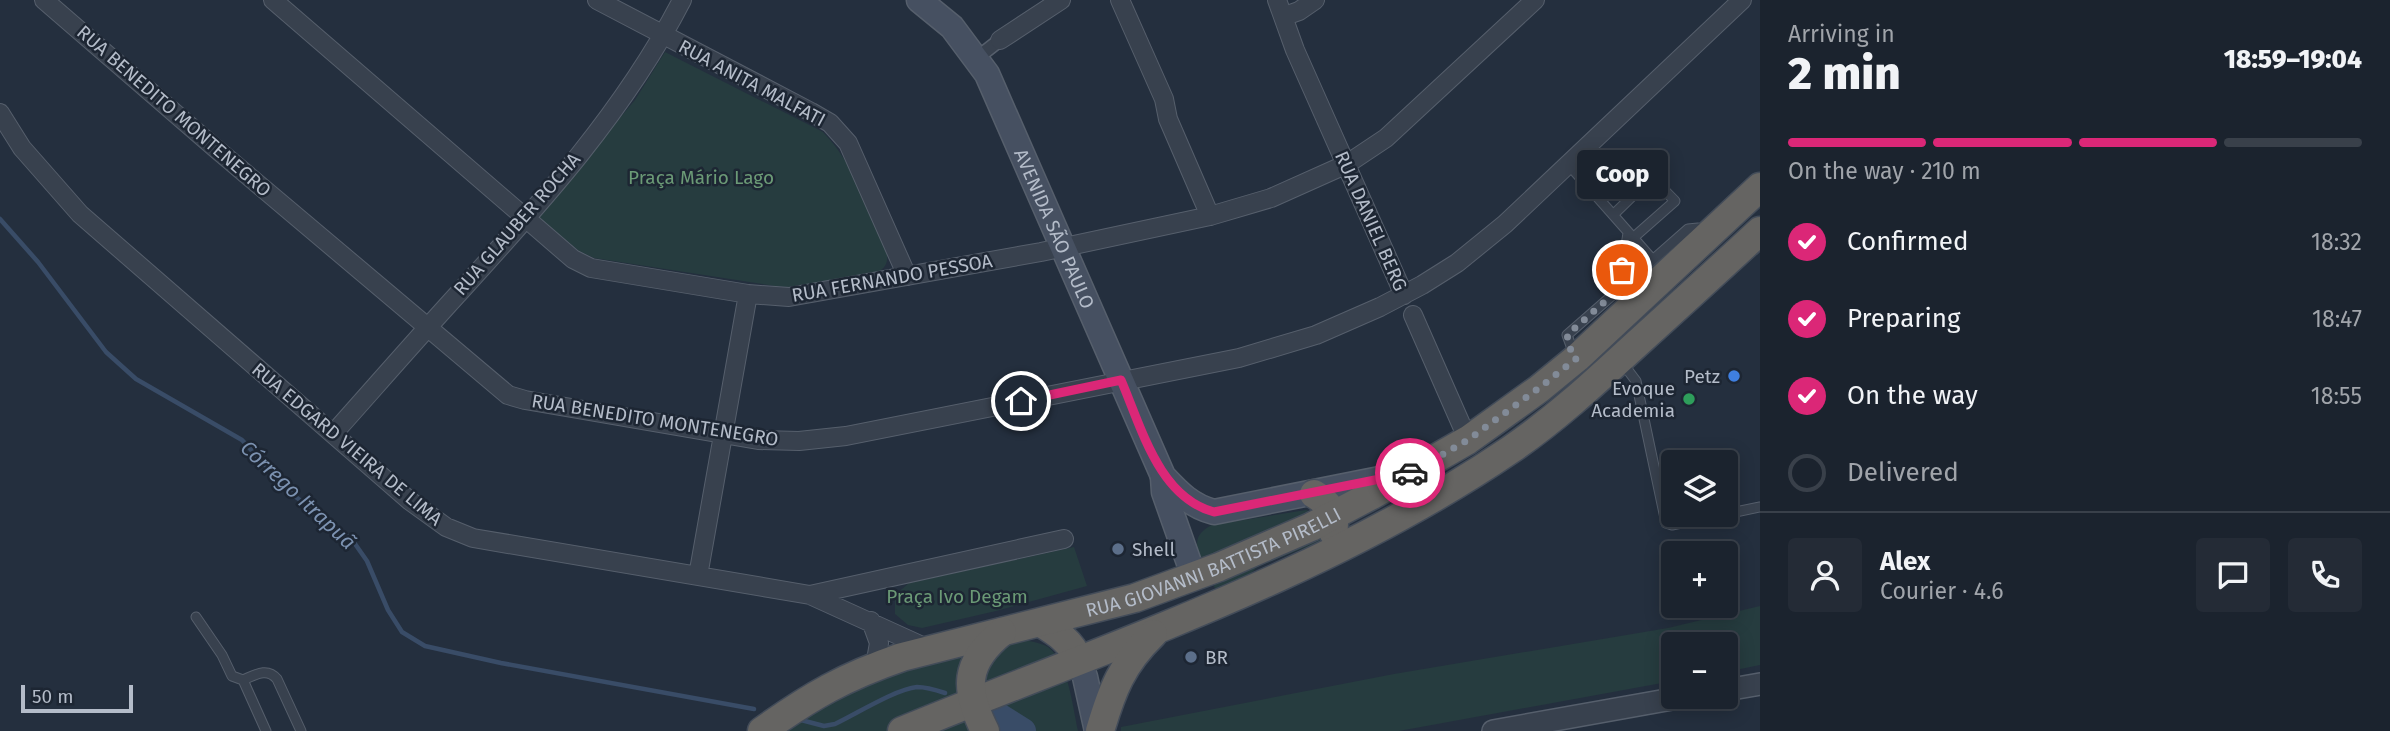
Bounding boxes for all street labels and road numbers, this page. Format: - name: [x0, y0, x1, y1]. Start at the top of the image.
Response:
- street label: RUA BENEDITO MONTENEGRO: [72, 20, 276, 202]
- street label: RUA ANITA MALFATI: [675, 35, 829, 131]
- street label: AVENIDA SÃO PAULO: [1010, 145, 1100, 312]
- street label: RUA DANIEL BERG: [1330, 147, 1412, 295]
- street label: RUA GLAUBER ROCHA: [449, 148, 585, 300]
- street label: RUA FERNANDO PESSOA: [790, 249, 994, 307]
- street label: RUA EDGARD VIEIRA DE LIMA: [247, 358, 447, 530]
- street label: RUA BENEDITO MONTENEGRO: [530, 389, 780, 451]
- street label: RUA GIOVANNI BATTISTA PIRELLI: [1083, 502, 1345, 622]

